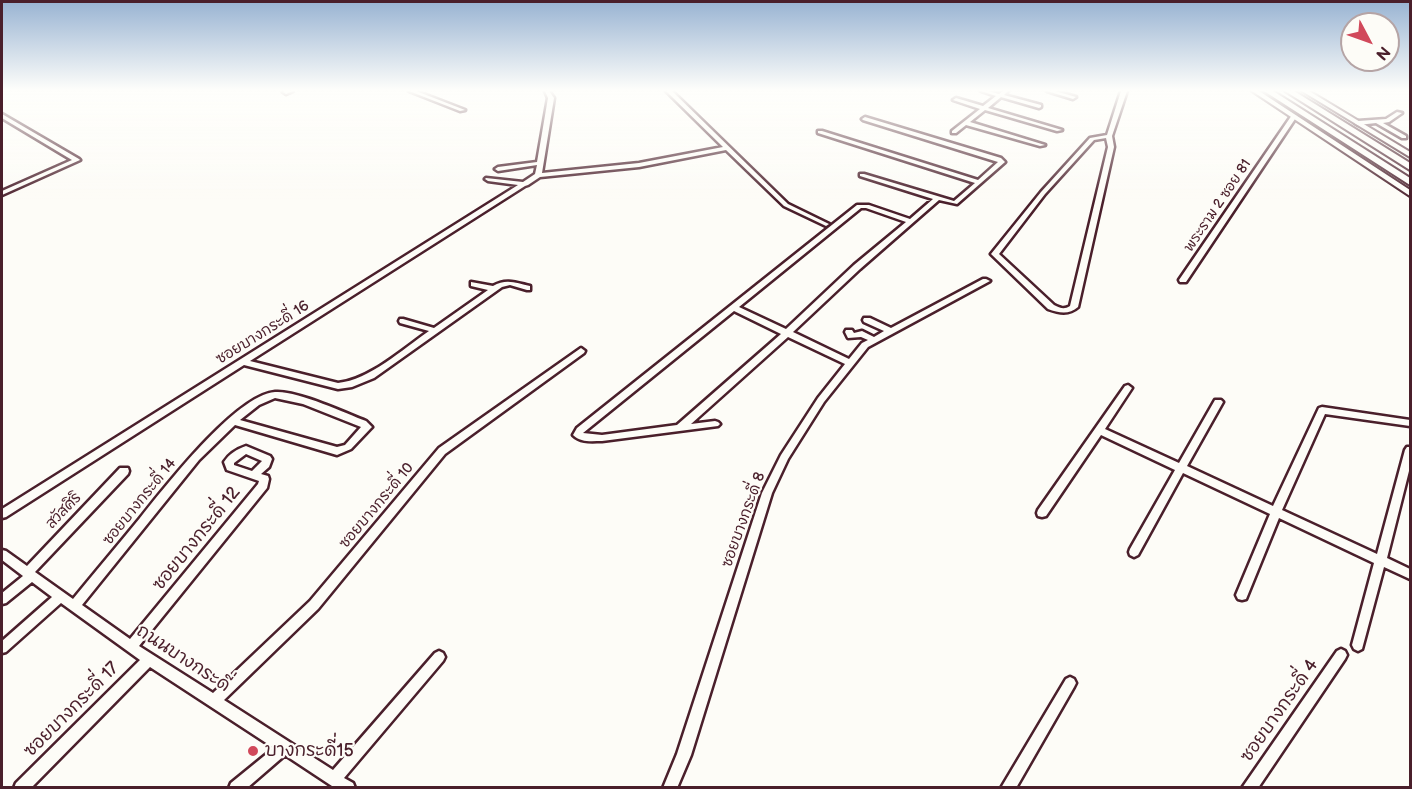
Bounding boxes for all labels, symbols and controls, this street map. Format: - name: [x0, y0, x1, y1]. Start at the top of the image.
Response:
- north arrow: [1340, 12, 1400, 72]
- text: N: [1371, 42, 1394, 64]
- street label: พระราม 2 ซอย 81: [1181, 157, 1255, 255]
- street label: ซอยบางกระดี่ 16: [213, 297, 313, 369]
- street label: ซอยบางกระดี่ 14: [100, 455, 180, 549]
- street label: ซอยบางกระดี่ 10: [336, 460, 418, 552]
- street label: ซอยบางกระดี่ 8: [718, 470, 770, 570]
- street label: ซอยบางกระดี่ 12: [149, 483, 245, 595]
- street label: สวัสศิริ: [42, 489, 86, 533]
- street label: ถนนบางกระดี่: [132, 621, 234, 697]
- street label: ซอยบางกระดี่ 4: [1237, 655, 1323, 767]
- street label: ซอยบางกระดี่ 17: [20, 658, 124, 762]
- place label: บางกระดี่15: [265, 740, 354, 762]
- marker: บางกระดี่15: [246, 744, 260, 758]

